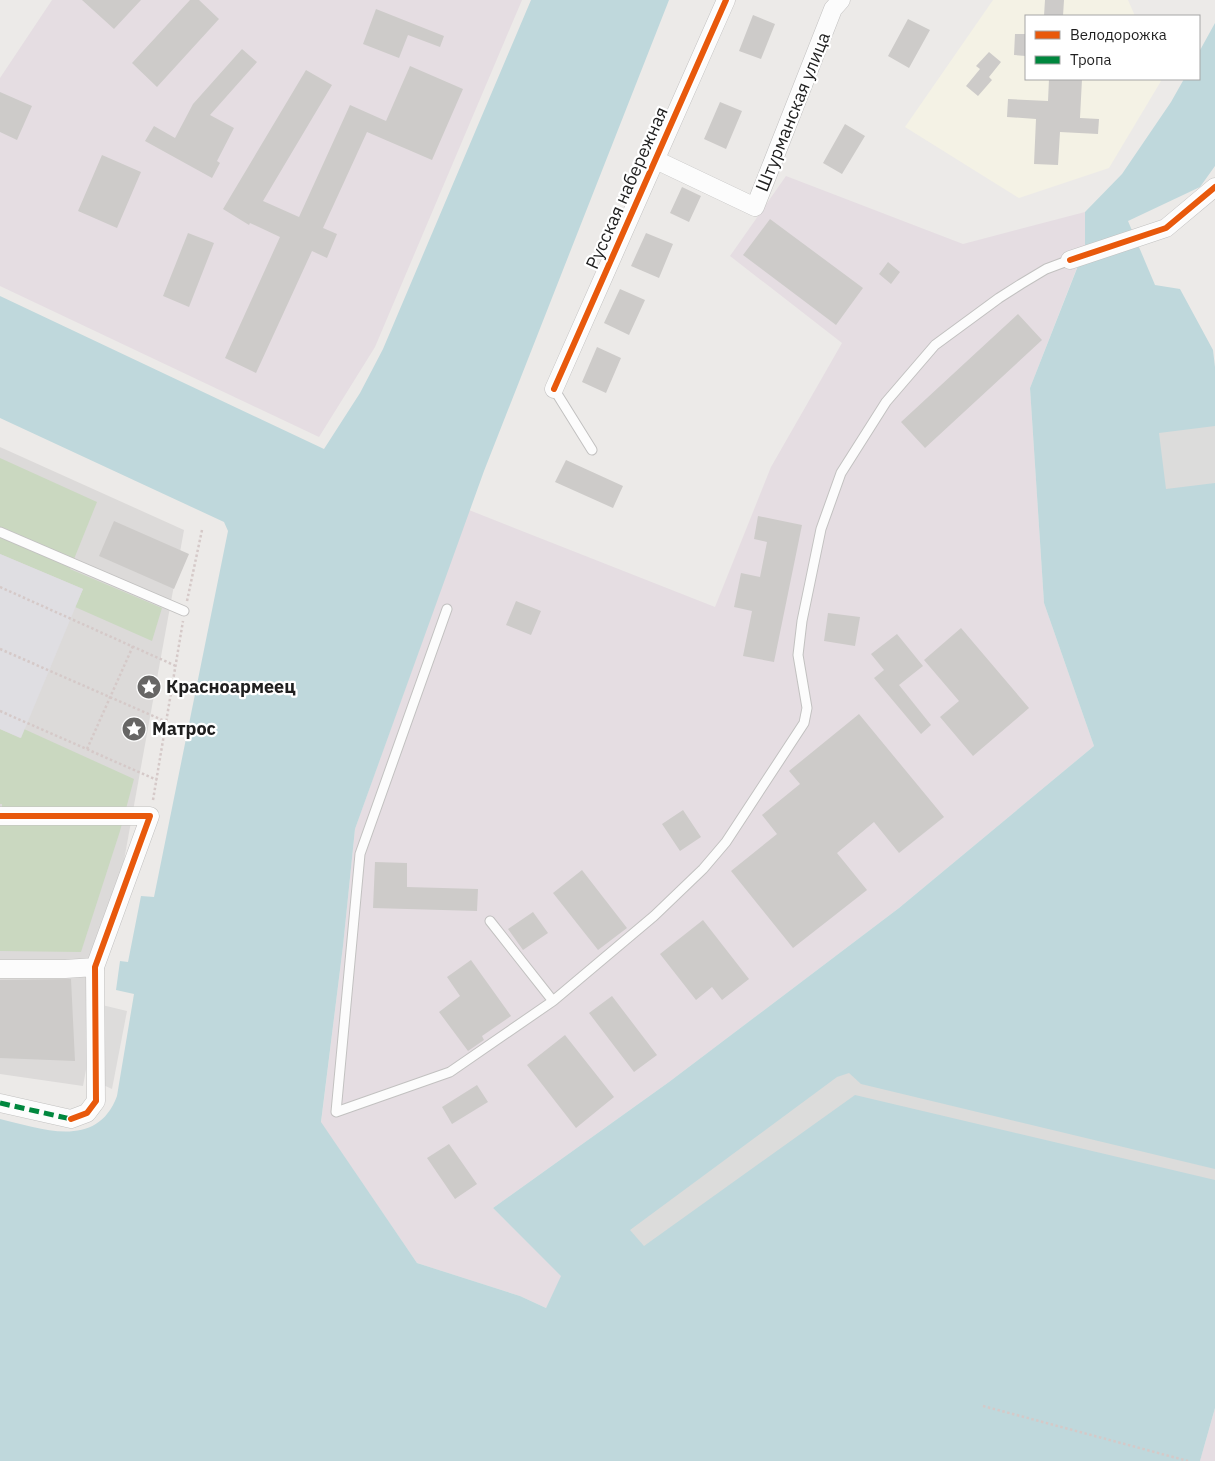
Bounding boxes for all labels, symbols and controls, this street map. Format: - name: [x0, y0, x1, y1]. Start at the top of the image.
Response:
- legend: [1025, 15, 1200, 80]
- text: Велодорожка: [1070, 25, 1167, 44]
- street label: Штурманская улица: [750, 28, 835, 195]
- text: Тропа: [1070, 50, 1112, 69]
- street label: Русская набережная: [580, 103, 673, 272]
- place icon: Красноармеец: [136, 674, 162, 700]
- place label: Красноармеец: [166, 675, 296, 698]
- place icon: Матрос: [121, 716, 147, 742]
- place label: Матрос: [152, 717, 216, 740]

